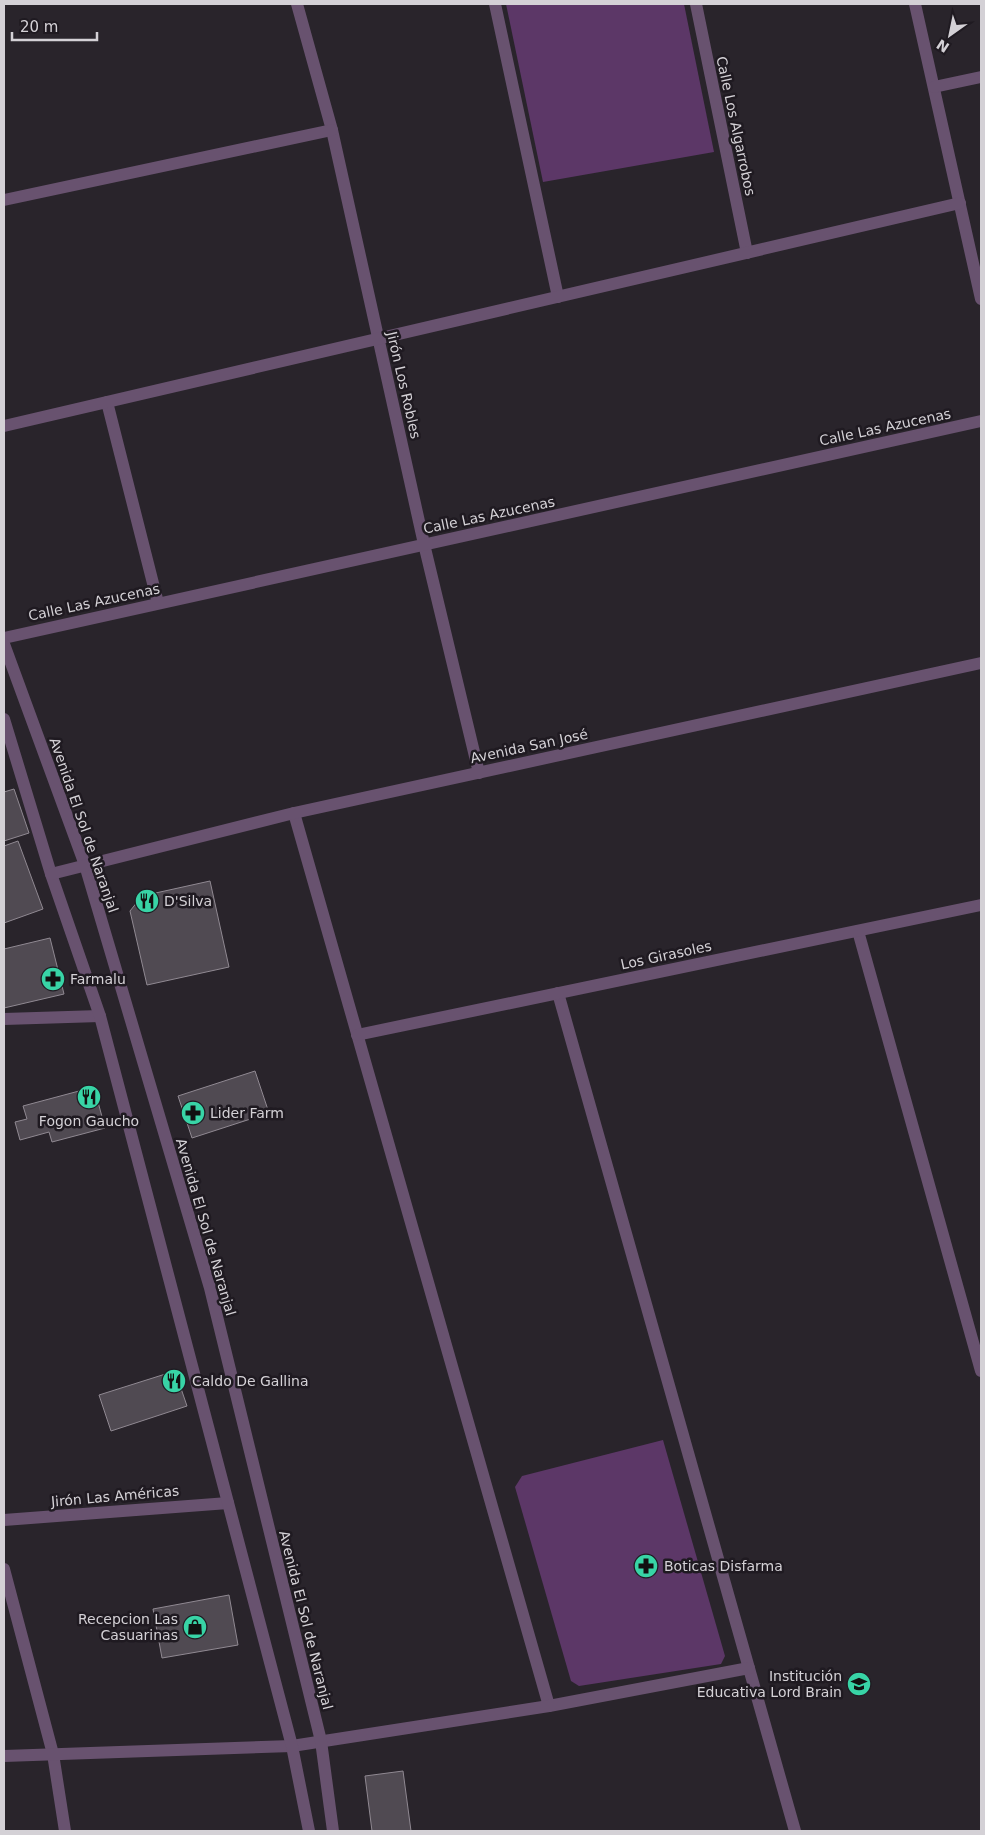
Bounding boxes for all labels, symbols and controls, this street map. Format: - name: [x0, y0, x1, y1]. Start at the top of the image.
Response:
- scale bar: [12, 10, 98, 42]
- north arrow: [925, 10, 975, 60]
- text: 20 m: [20, 18, 58, 36]
- text: N: [934, 36, 952, 56]
- street label: Calle Los Algarrobos: [713, 55, 759, 197]
- street label: Jirón Los Robles: [384, 329, 424, 440]
- street label: Calle Las Azucenas: [818, 405, 952, 449]
- street label: Calle Las Azucenas: [422, 493, 556, 537]
- street label: Calle Las Azucenas: [27, 580, 161, 624]
- street label: Avenida San José: [469, 726, 589, 766]
- street label: Avenida El Sol de Naranjal: [47, 735, 121, 915]
- restaurant icon: D'Silva: [134, 888, 160, 914]
- place label: D'Silva: [164, 893, 212, 909]
- street label: Los Girasoles: [619, 938, 713, 972]
- pharmacy icon: Farmalu: [40, 966, 66, 992]
- place label: Farmalu: [70, 971, 126, 987]
- restaurant icon: Fogon Gaucho: [76, 1084, 102, 1110]
- pharmacy icon: Lider Farm: [180, 1100, 206, 1126]
- place label: Lider Farm: [210, 1105, 284, 1121]
- place label: Fogon Gaucho: [39, 1113, 139, 1129]
- street label: Avenida El Sol de Naranjal: [173, 1136, 239, 1318]
- restaurant icon: Caldo De Gallina: [161, 1368, 187, 1394]
- place label: Caldo De Gallina: [192, 1373, 309, 1389]
- street label: Jirón Las Américas: [49, 1482, 180, 1510]
- street label: Avenida El Sol de Naranjal: [276, 1529, 336, 1711]
- pharmacy icon: Boticas Disfarma: [633, 1553, 659, 1579]
- place label: Boticas Disfarma: [664, 1558, 783, 1574]
- place label: Recepcion Las Casuarinas: [78, 1611, 178, 1643]
- shop icon: Recepcion Las Casuarinas: [182, 1614, 208, 1640]
- place label: Institución Educativa Lord Brain: [697, 1668, 842, 1700]
- school or university icon: Institución Educativa Lord Brain: [846, 1671, 872, 1697]

